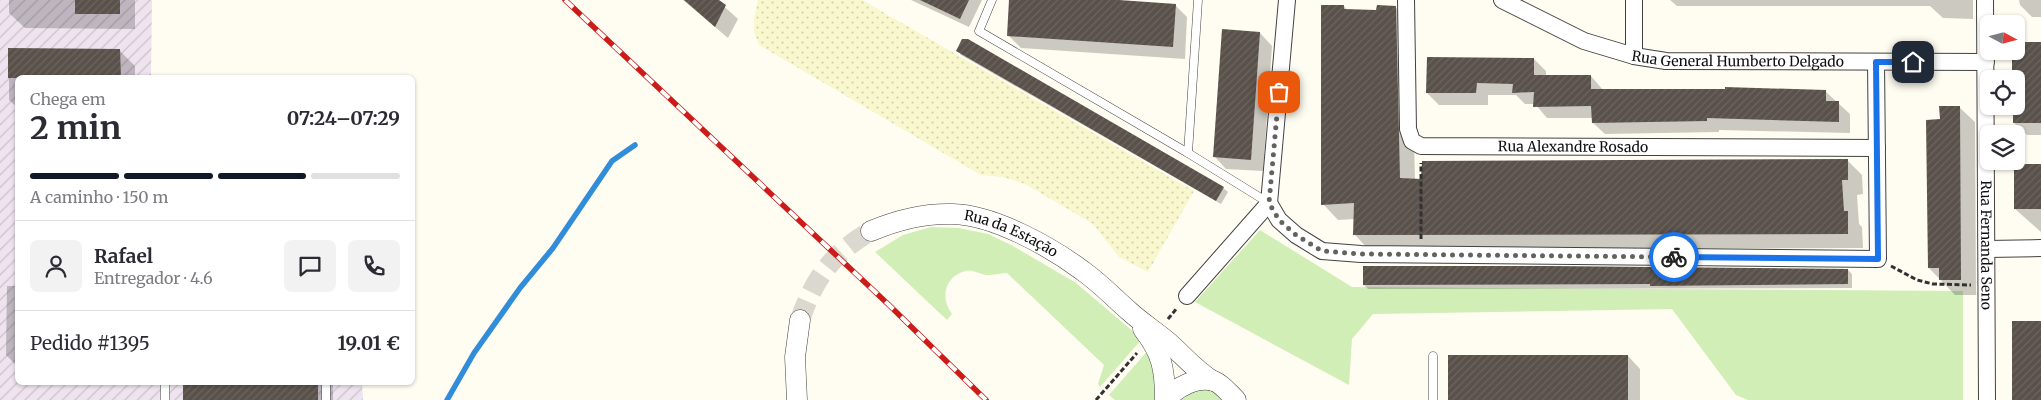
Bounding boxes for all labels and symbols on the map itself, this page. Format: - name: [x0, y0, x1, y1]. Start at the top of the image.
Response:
- north arrow: [1980, 15, 2025, 60]
- pin: [1892, 41, 1934, 83]
- street label: Rua General Humberto Delgado: [1630, 47, 1844, 71]
- pin: [1258, 71, 1300, 113]
- street label: Rua Alexandre Rosado: [1498, 137, 1648, 156]
- street label: Rua Fernanda Seno: [1977, 180, 1996, 310]
- street label: Rua da Estação: [963, 206, 1061, 261]
- courier: [1649, 232, 1699, 282]

